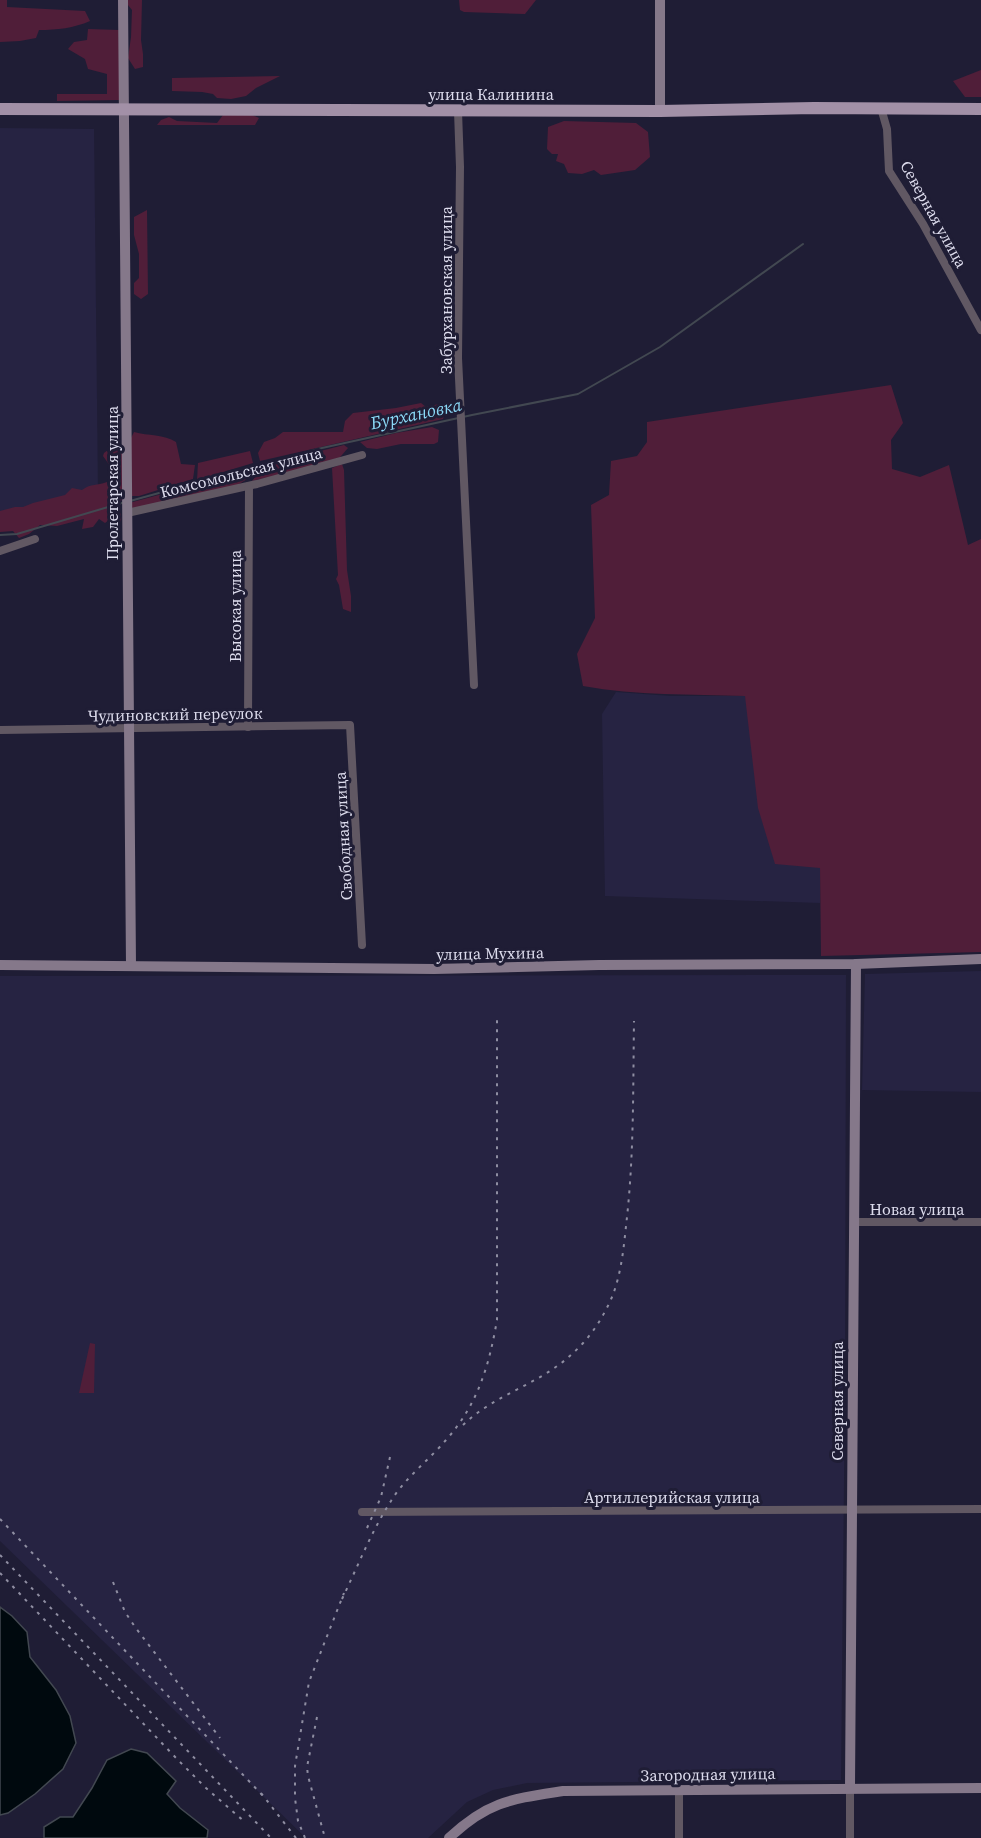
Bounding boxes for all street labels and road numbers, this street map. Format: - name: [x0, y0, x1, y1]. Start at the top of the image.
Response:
- street label: улица Калинина: [428, 83, 555, 105]
- street label: Северная улица: [895, 156, 973, 272]
- street label: Забурхановская улица: [435, 205, 457, 374]
- street label: Пролетарская улица: [101, 405, 123, 560]
- street label: Комсомольская улица: [158, 441, 325, 503]
- street label: Высокая улица: [224, 549, 246, 662]
- street label: Чудиновский переулок: [87, 701, 263, 727]
- street label: Свободная улица: [329, 770, 357, 901]
- street label: улица Мухина: [436, 941, 545, 965]
- street label: Новая улица: [870, 1198, 965, 1220]
- street label: Северная улица: [826, 1340, 848, 1461]
- street label: Артиллерийская улица: [584, 1486, 761, 1508]
- street label: Загородная улица: [640, 1762, 777, 1786]

